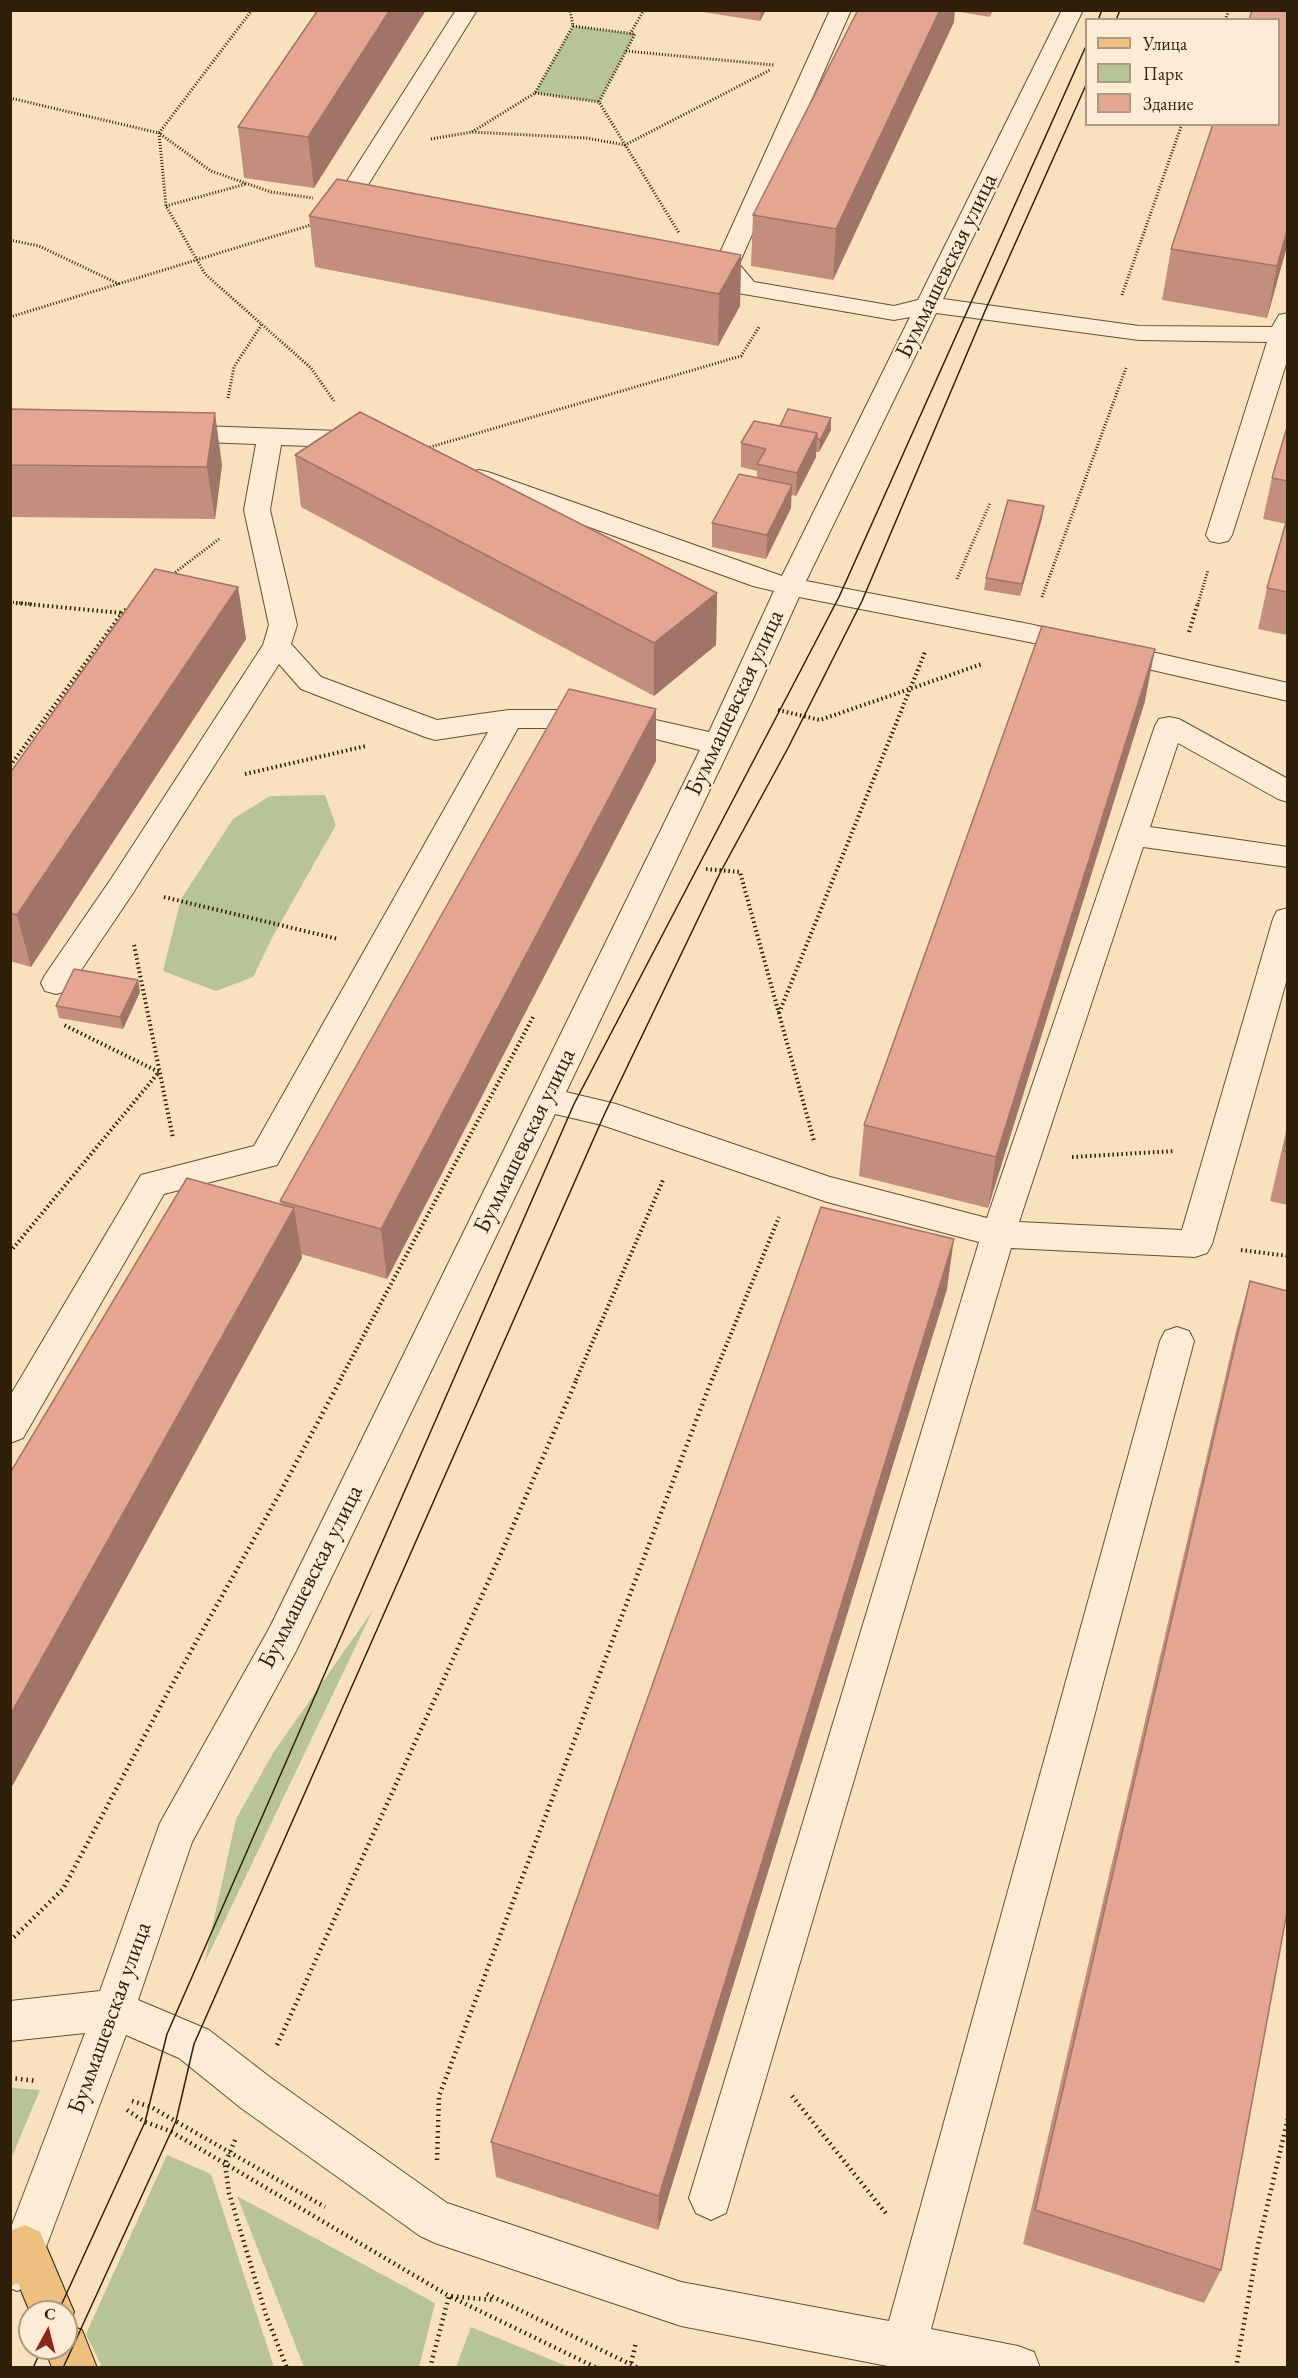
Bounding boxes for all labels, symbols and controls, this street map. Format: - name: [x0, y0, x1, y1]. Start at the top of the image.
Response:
- legend: [1085, 18, 1280, 126]
- text: Улица: [1143, 32, 1187, 55]
- text: Парк: [1143, 62, 1183, 85]
- text: Здание: [1143, 92, 1193, 115]
- street label: Буммашевская улица: [890, 169, 1004, 363]
- street label: Буммашевская улица: [679, 605, 791, 801]
- street label: Буммашевская улица: [468, 1044, 582, 1238]
- street label: Буммашевская улица: [252, 1480, 370, 1674]
- street label: Буммашевская улица: [62, 1918, 158, 2118]
- north arrow: [18, 2300, 78, 2360]
- text: С: [43, 2303, 57, 2325]

